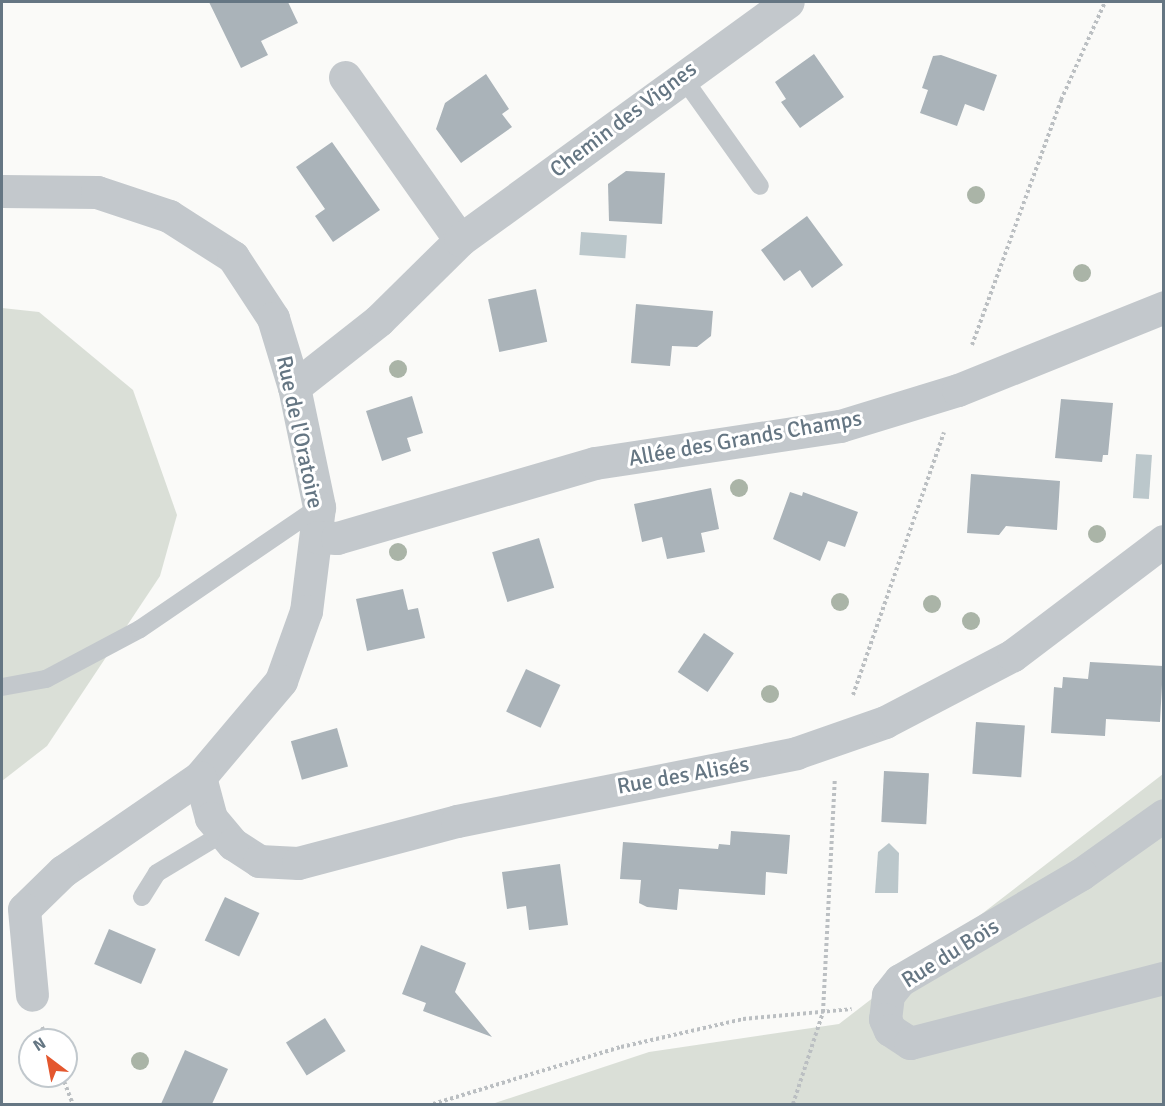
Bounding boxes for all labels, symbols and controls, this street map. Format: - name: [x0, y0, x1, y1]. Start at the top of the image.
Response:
- street label: Chemin des Vignes: [545, 55, 701, 183]
- street label: Rue de l'Oratoire: [271, 353, 329, 511]
- street label: Allée des Grands Champs: [626, 404, 864, 472]
- street label: Rue des Alisés: [615, 750, 751, 800]
- street label: Rue du Bois: [897, 913, 1003, 993]
- north arrow: [18, 1028, 78, 1088]
- text: N: [29, 1033, 50, 1056]

